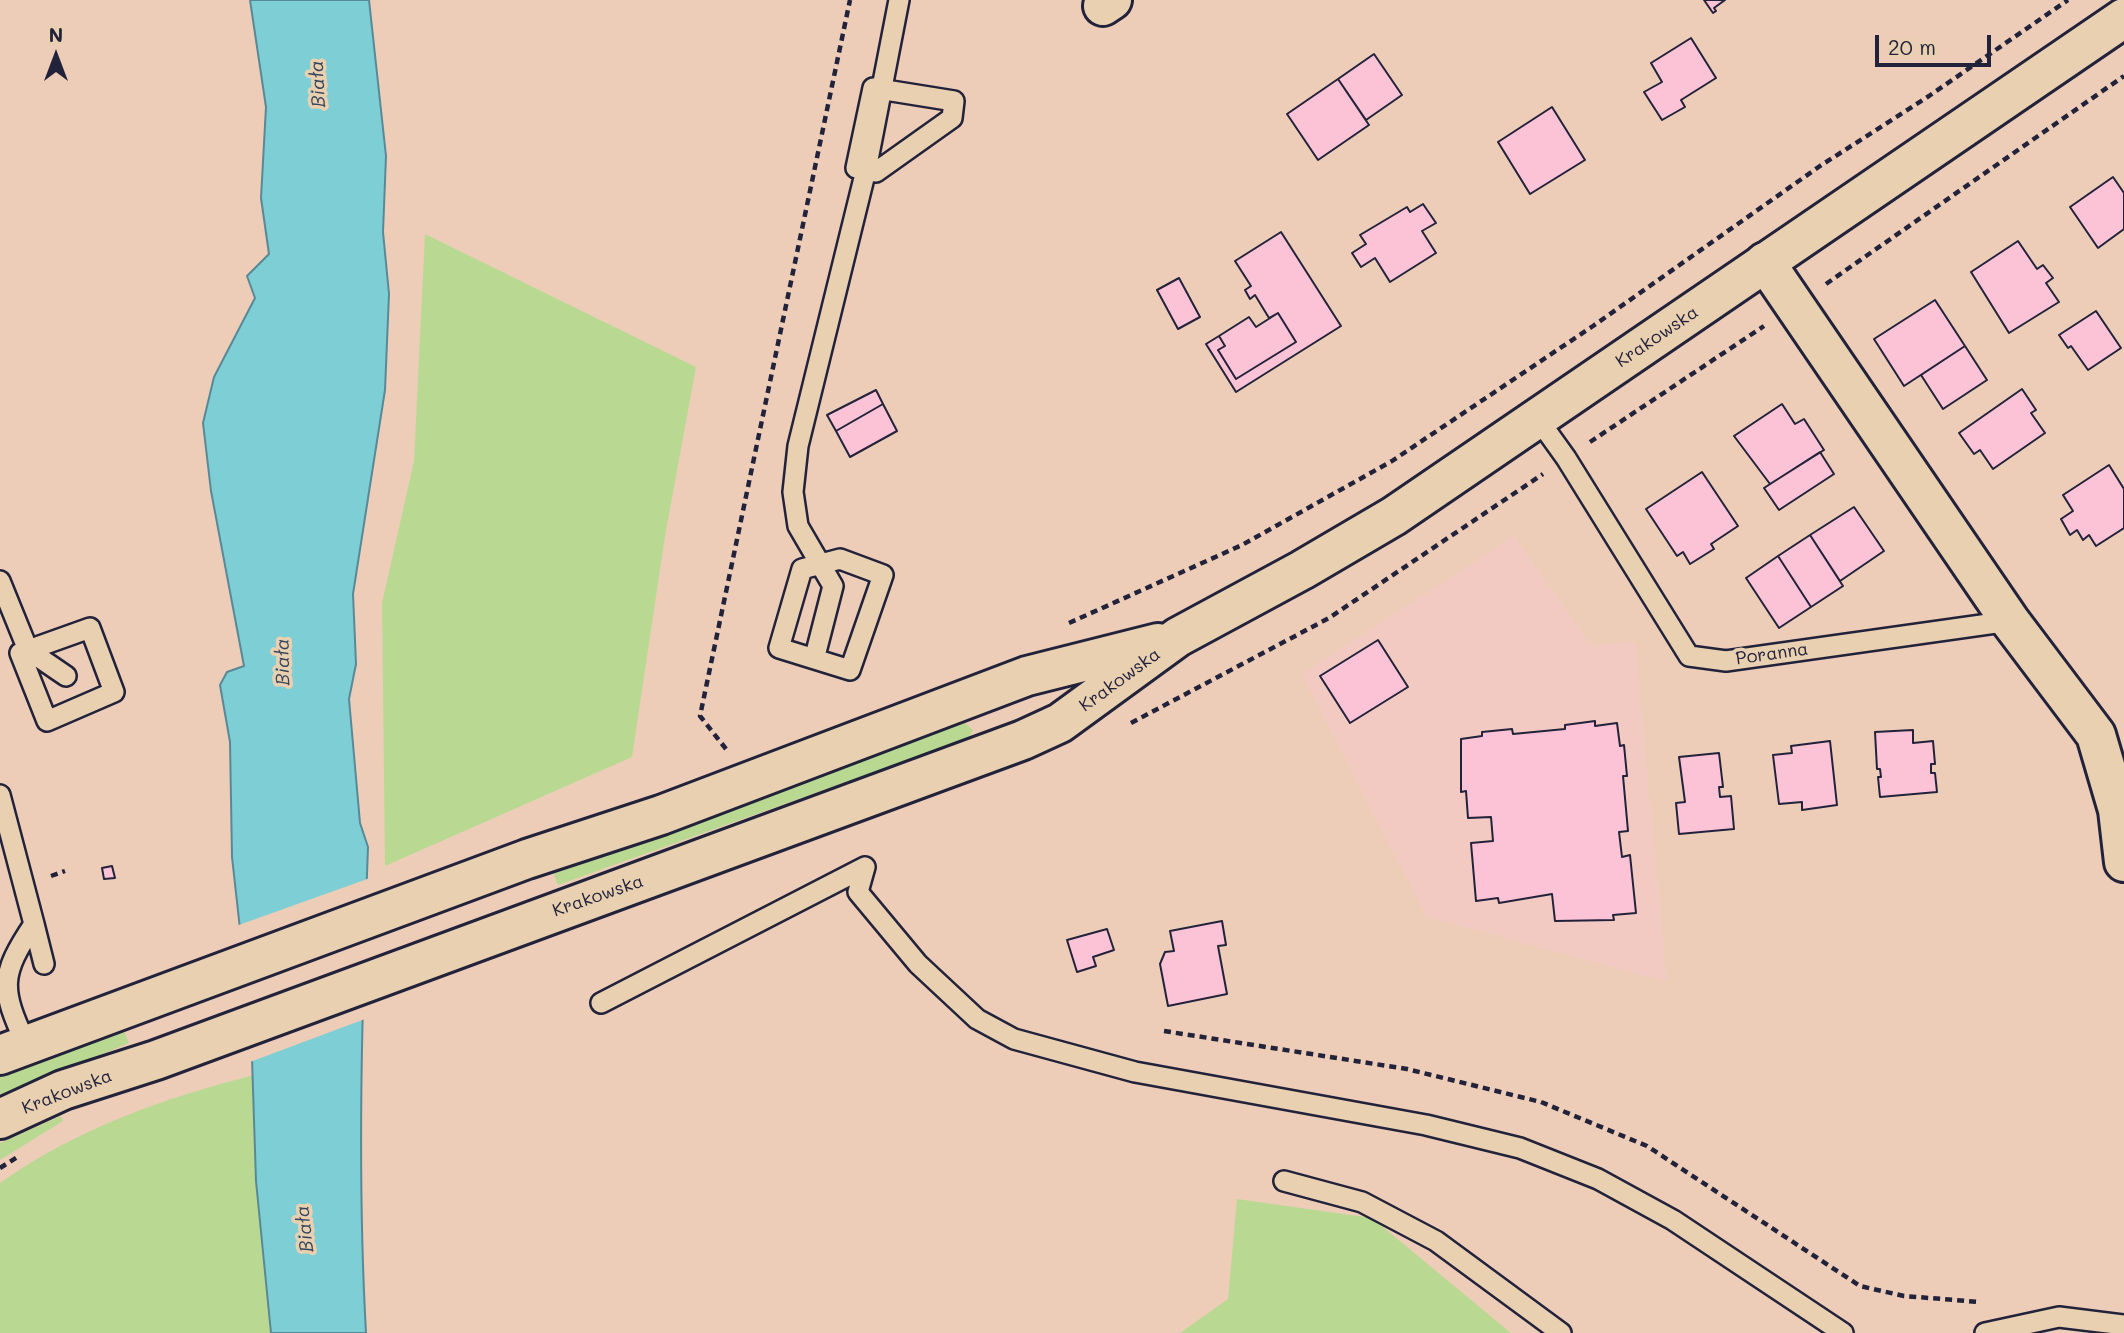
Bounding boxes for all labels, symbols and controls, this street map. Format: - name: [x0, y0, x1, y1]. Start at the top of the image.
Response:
- north arrow: [21, 21, 91, 91]
- scale bar: [1879, 21, 1994, 65]
- text: N: [49, 22, 63, 47]
- text: 20 m: [1888, 33, 1936, 60]
- water label: Biała: [305, 60, 331, 108]
- street label: Krakowska: [1612, 302, 1702, 372]
- water label: Biała: [271, 638, 295, 686]
- street label: Poranna: [1734, 638, 1810, 670]
- street label: Krakowska: [1075, 643, 1165, 717]
- street label: Krakowska: [550, 870, 646, 922]
- street label: Krakowska: [19, 1065, 115, 1119]
- water label: Biała: [291, 1204, 319, 1254]

